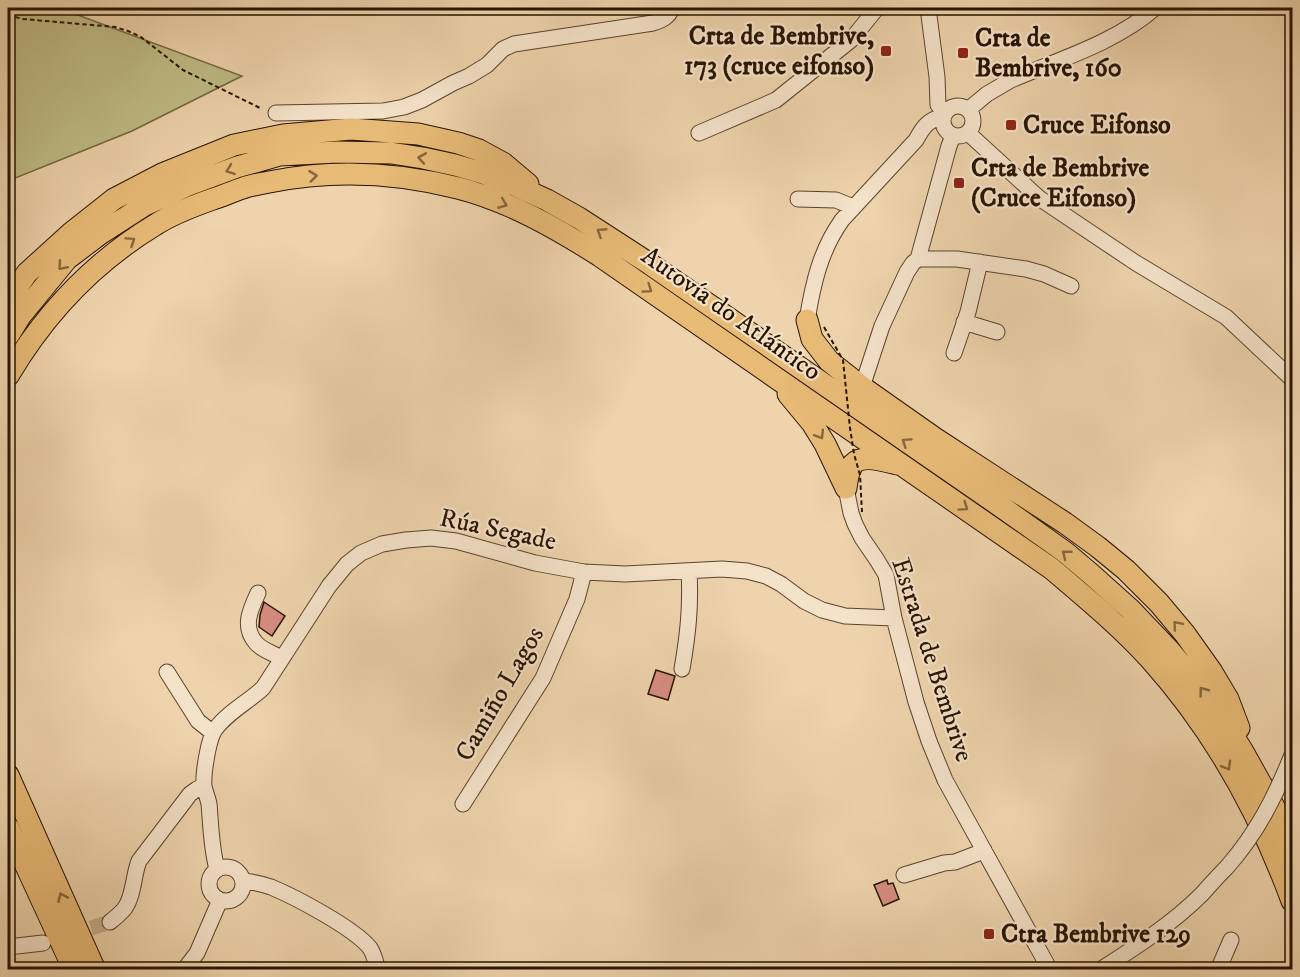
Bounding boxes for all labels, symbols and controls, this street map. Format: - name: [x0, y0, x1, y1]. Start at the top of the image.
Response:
- place label: Crta de Bembrive, 173 (cruce eifonso): [684, 20, 874, 83]
- place label: Crta de Bembrive, 160: [975, 22, 1122, 85]
- marker: Crta de Bembrive, 173 (cruce eifonso): [879, 44, 893, 58]
- marker: Crta de Bembrive, 160: [956, 46, 970, 60]
- place label: Cruce Eifonso: [1023, 109, 1171, 142]
- marker: Cruce Eifonso: [1004, 118, 1018, 132]
- one-way arrow: [417, 152, 427, 165]
- place label: Crta de Bembrive (Cruce Eifonso): [971, 152, 1150, 215]
- one-way arrow: [225, 163, 236, 175]
- one-way arrow: [308, 170, 317, 182]
- marker: Crta de Bembrive (Cruce Eifonso): [952, 176, 966, 190]
- one-way arrow: [497, 197, 508, 209]
- one-way arrow: [596, 229, 607, 240]
- one-way arrow: [125, 237, 136, 248]
- street label: Autovía do Atlántico: [635, 240, 827, 388]
- one-way arrow: [58, 259, 69, 270]
- one-way arrow: [642, 282, 653, 293]
- one-way arrow: [812, 429, 824, 439]
- one-way arrow: [902, 437, 912, 449]
- one-way arrow: [958, 500, 969, 511]
- street label: Rúa Segade: [437, 502, 559, 558]
- one-way arrow: [1061, 550, 1072, 561]
- street label: Estrada de Bembrive: [884, 554, 980, 766]
- street label: Camiño Lagos: [448, 621, 552, 767]
- one-way arrow: [1173, 621, 1184, 632]
- one-way arrow: [1199, 687, 1210, 698]
- one-way arrow: [1220, 760, 1232, 770]
- one-way arrow: [58, 892, 70, 903]
- place label: Ctra Bembrive 129: [1001, 918, 1191, 951]
- marker: Ctra Bembrive 129: [982, 927, 996, 941]

